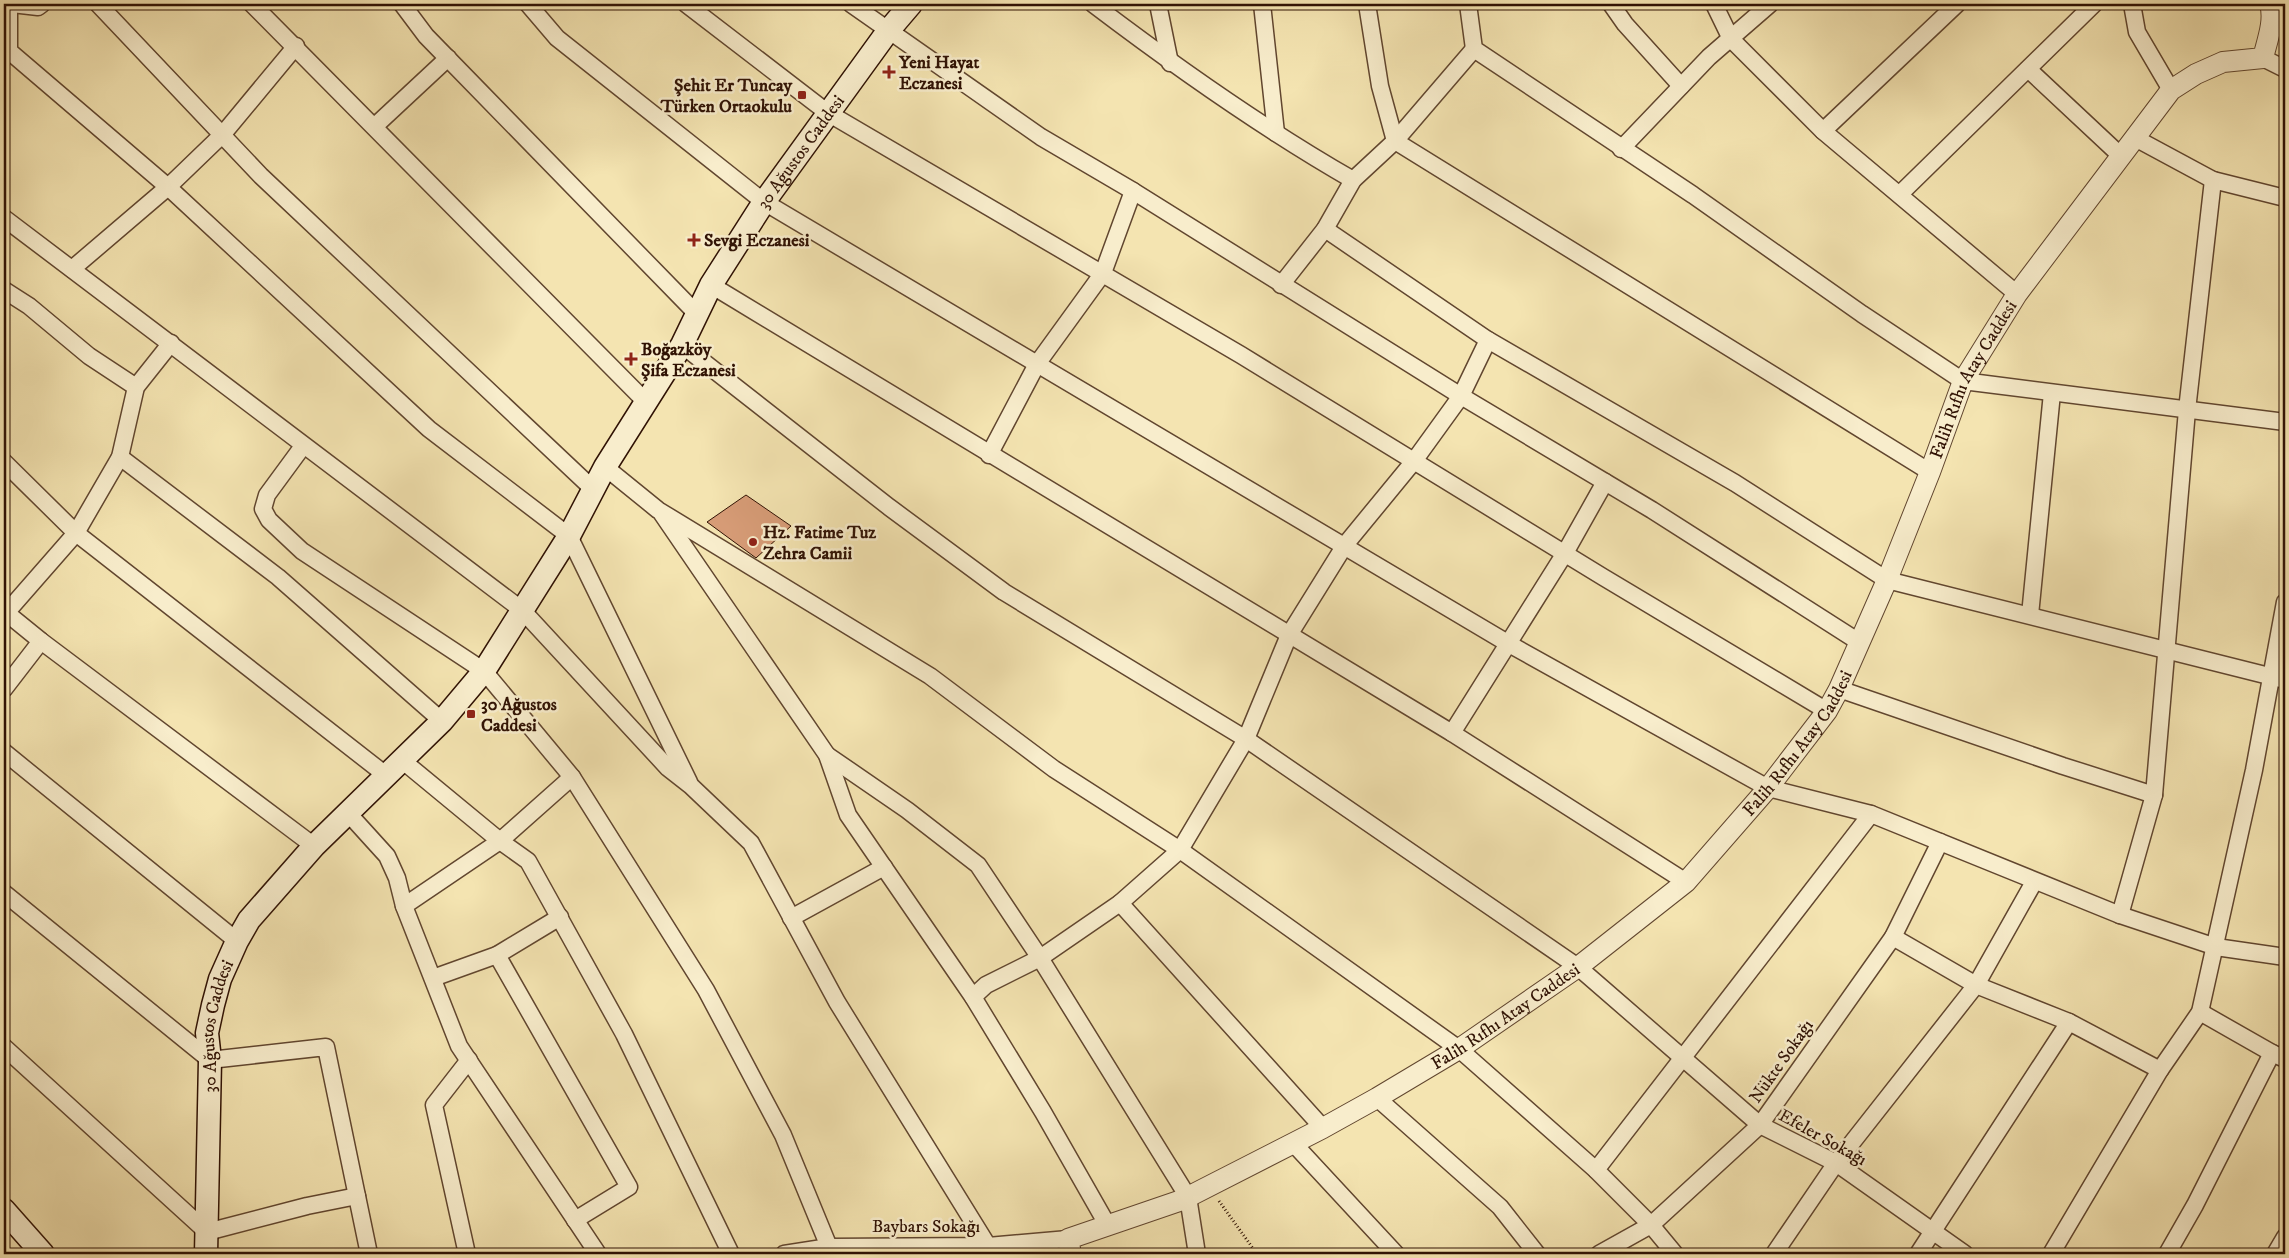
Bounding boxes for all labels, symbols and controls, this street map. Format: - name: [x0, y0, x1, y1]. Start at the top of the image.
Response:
- place label: Yeni Hayat Eczanesi: [898, 52, 979, 95]
- marker: Yeni Hayat Eczanesi: [883, 66, 895, 78]
- place label: Şehit Er Tuncay Türken Ortaokulu: [660, 75, 792, 118]
- marker: Şehit Er Tuncay Türken Ortaokulu: [796, 89, 808, 101]
- street label: 30 Ağustos Caddesi: [753, 91, 850, 213]
- place label: Sevgi Eczanesi: [704, 230, 810, 252]
- marker: Sevgi Eczanesi: [688, 234, 700, 246]
- street label: Falih Rıfhı Atay Caddesi: [1926, 297, 2022, 462]
- place label: Boğazköy Şifa Eczanesi: [641, 339, 736, 382]
- marker: Boğazköy Şifa Eczanesi: [625, 353, 637, 365]
- place label: Hz. Fatime Tuz Zehra Camii: [763, 522, 876, 565]
- marker: Hz. Fatime Tuz Zehra Camii: [747, 536, 759, 548]
- street label: Falih Rıfhı Atay Caddesi: [1738, 667, 1858, 821]
- place label: 30 Ağustos Caddesi: [481, 694, 557, 737]
- marker: 30 Ağustos Caddesi: [465, 708, 477, 720]
- street label: 30 Ağustos Caddesi: [197, 957, 239, 1093]
- street label: Falih Rıfhı Atay Caddesi: [1427, 959, 1584, 1075]
- street label: Nükte Sokağı: [1745, 1015, 1819, 1108]
- street label: Efeler Sokağı: [1775, 1105, 1870, 1171]
- street label: Baybars Sokağı: [872, 1216, 980, 1238]

